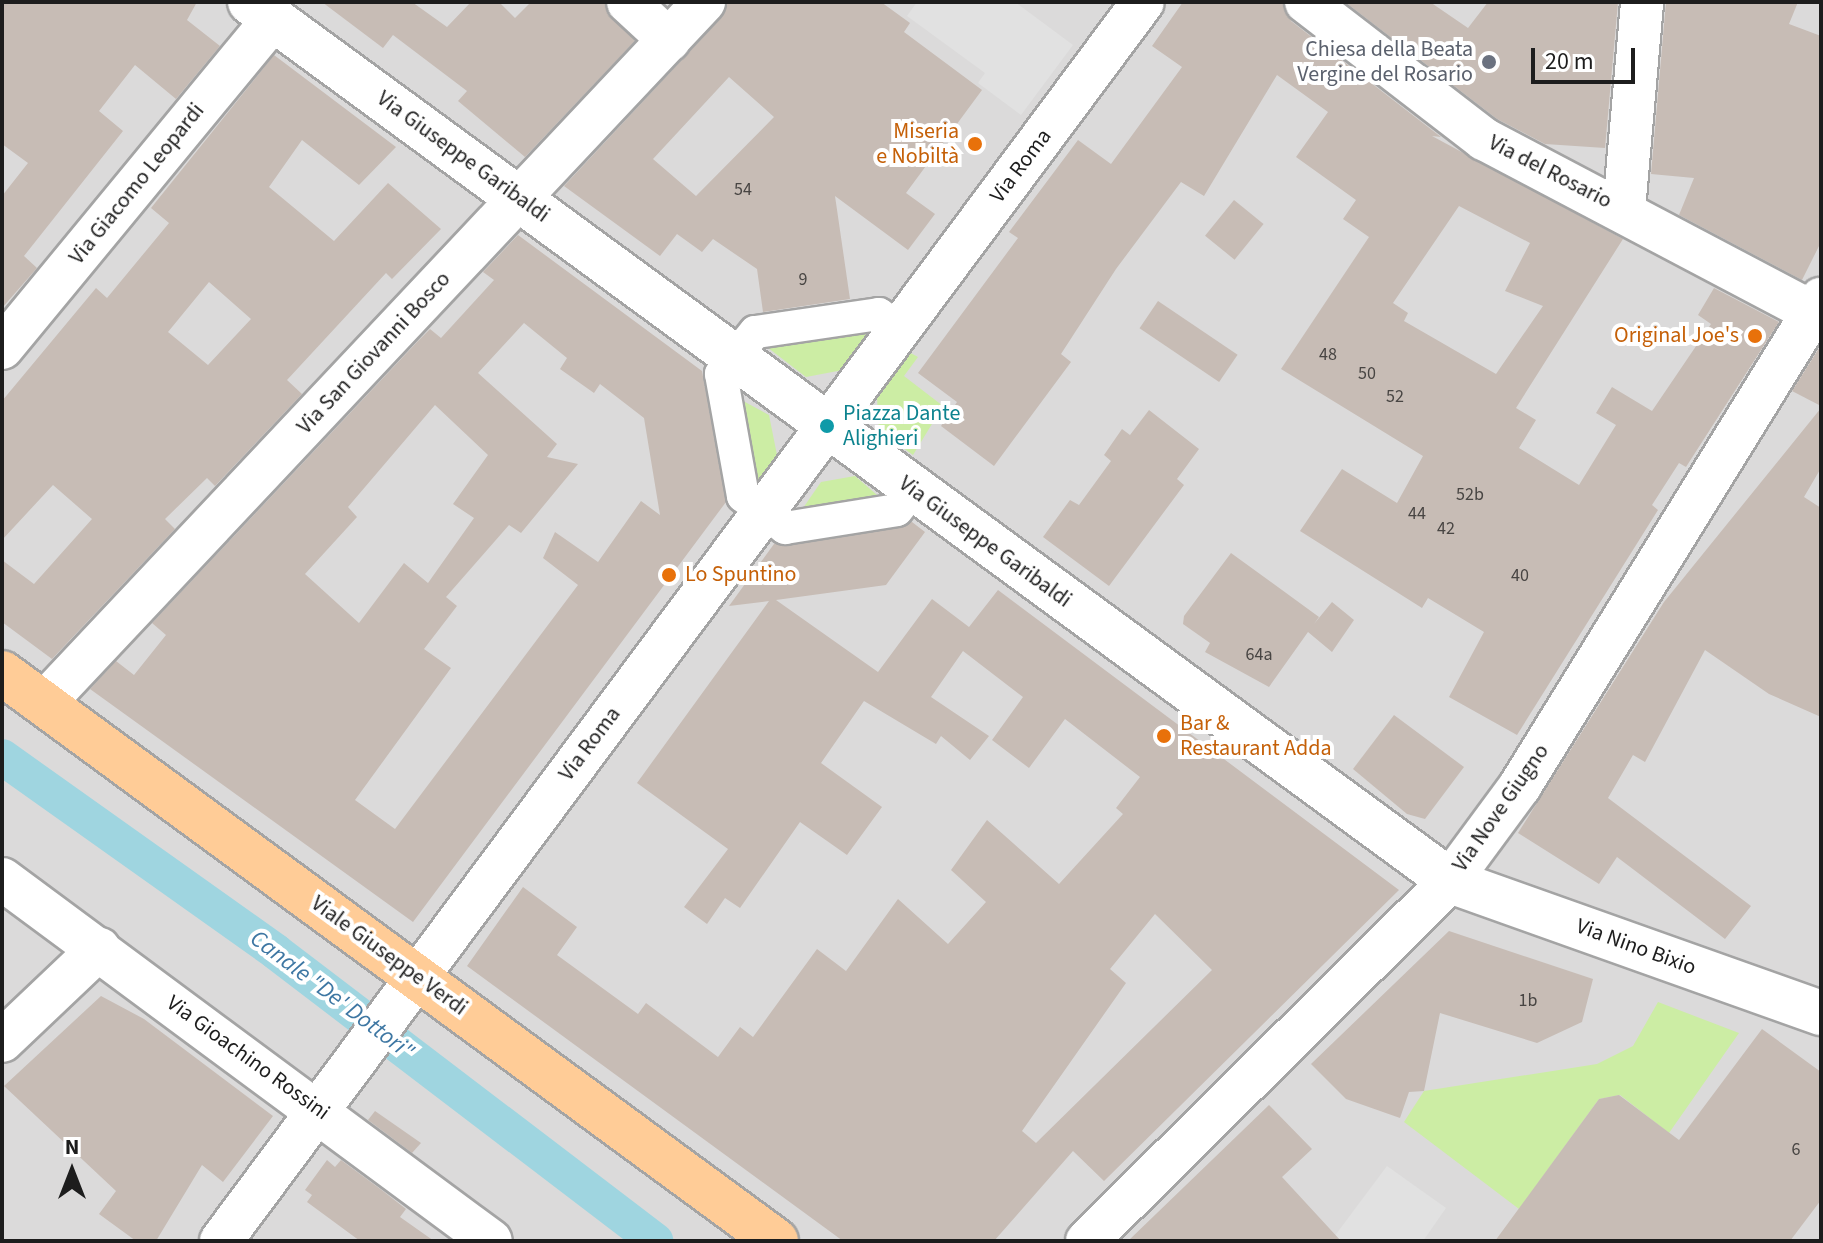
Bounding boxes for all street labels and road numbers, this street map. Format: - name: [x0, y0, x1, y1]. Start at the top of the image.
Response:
- street label: Via Giuseppe Garibaldi: [372, 86, 554, 228]
- street label: Via Giacomo Leopardi: [64, 98, 210, 270]
- street label: Via Roma: [985, 124, 1057, 208]
- street label: Via del Rosario: [1484, 130, 1616, 214]
- street label: Via San Giovanni Bosco: [292, 266, 456, 440]
- street label: Via Giuseppe Garibaldi: [894, 471, 1076, 613]
- street label: Via Roma: [554, 702, 626, 786]
- street label: Via Nove Giugno: [1447, 739, 1555, 877]
- street label: Viale Giuseppe Verdi: [306, 891, 472, 1021]
- street label: Via Nino Bixio: [1572, 913, 1700, 981]
- street label: Via Gioachino Rossini: [161, 990, 335, 1126]

